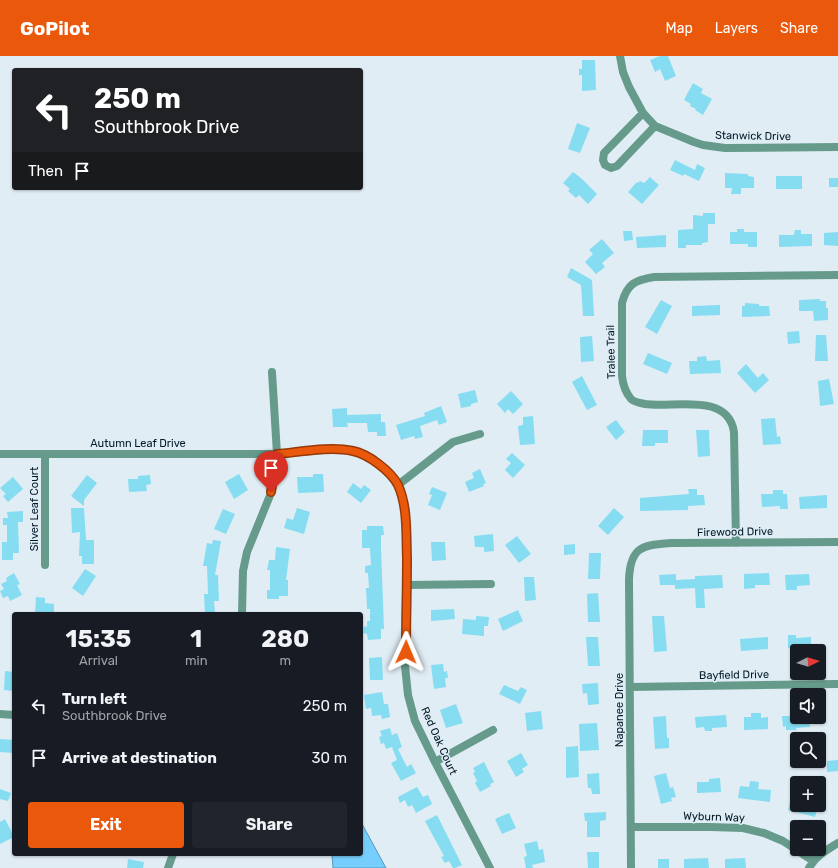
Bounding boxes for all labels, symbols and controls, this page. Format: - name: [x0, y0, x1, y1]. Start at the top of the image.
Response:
- text: GoPilot: [20, 17, 89, 40]
- text: Map: [666, 20, 693, 37]
- text: Layers: [715, 20, 758, 37]
- text: Share: [780, 20, 818, 37]
- text: 250 m: [94, 82, 181, 115]
- icon: left: [28, 84, 80, 136]
- text: Southbrook Drive: [94, 116, 239, 138]
- street label: Stanwick Drive: [715, 129, 791, 143]
- icon: arrive: [71, 160, 93, 182]
- text: Then: [28, 162, 63, 180]
- street label: Tralee Trail: [604, 325, 618, 379]
- street label: Autumn Leaf Drive: [90, 437, 186, 450]
- pin: [254, 451, 288, 492]
- icon: arrive: [260, 457, 282, 479]
- street label: Silver Leaf Court: [28, 466, 41, 551]
- street label: Firewood Drive: [697, 525, 773, 539]
- text: 15:35: [66, 625, 131, 653]
- text: 1: [190, 625, 202, 653]
- text: 280: [261, 625, 309, 653]
- position arrow: [385, 631, 427, 673]
- north arrow: [790, 644, 826, 680]
- map controls: [790, 644, 826, 856]
- text: Arrival: [79, 653, 118, 668]
- text: min: [185, 653, 208, 668]
- text: m: [279, 653, 291, 668]
- street label: Bayfield Drive: [699, 668, 769, 682]
- street label: Napanee Drive: [613, 673, 626, 747]
- button: sound: [790, 688, 826, 724]
- text: Turn left: [62, 690, 127, 708]
- icon: left: [28, 695, 50, 717]
- text: 250 m: [303, 697, 347, 715]
- street label: Red Oak Court: [418, 705, 460, 778]
- text: Southbrook Drive: [62, 708, 167, 723]
- button: search: [790, 732, 826, 768]
- icon: arrive: [28, 747, 50, 769]
- text: Arrive at destination: [62, 749, 217, 767]
- text: 30 m: [311, 749, 347, 767]
- button: +: [790, 776, 826, 812]
- button: Exit: [28, 802, 184, 848]
- button: Share: [192, 802, 347, 848]
- street label: Wyburn Way: [683, 809, 745, 825]
- button: −: [790, 820, 826, 856]

